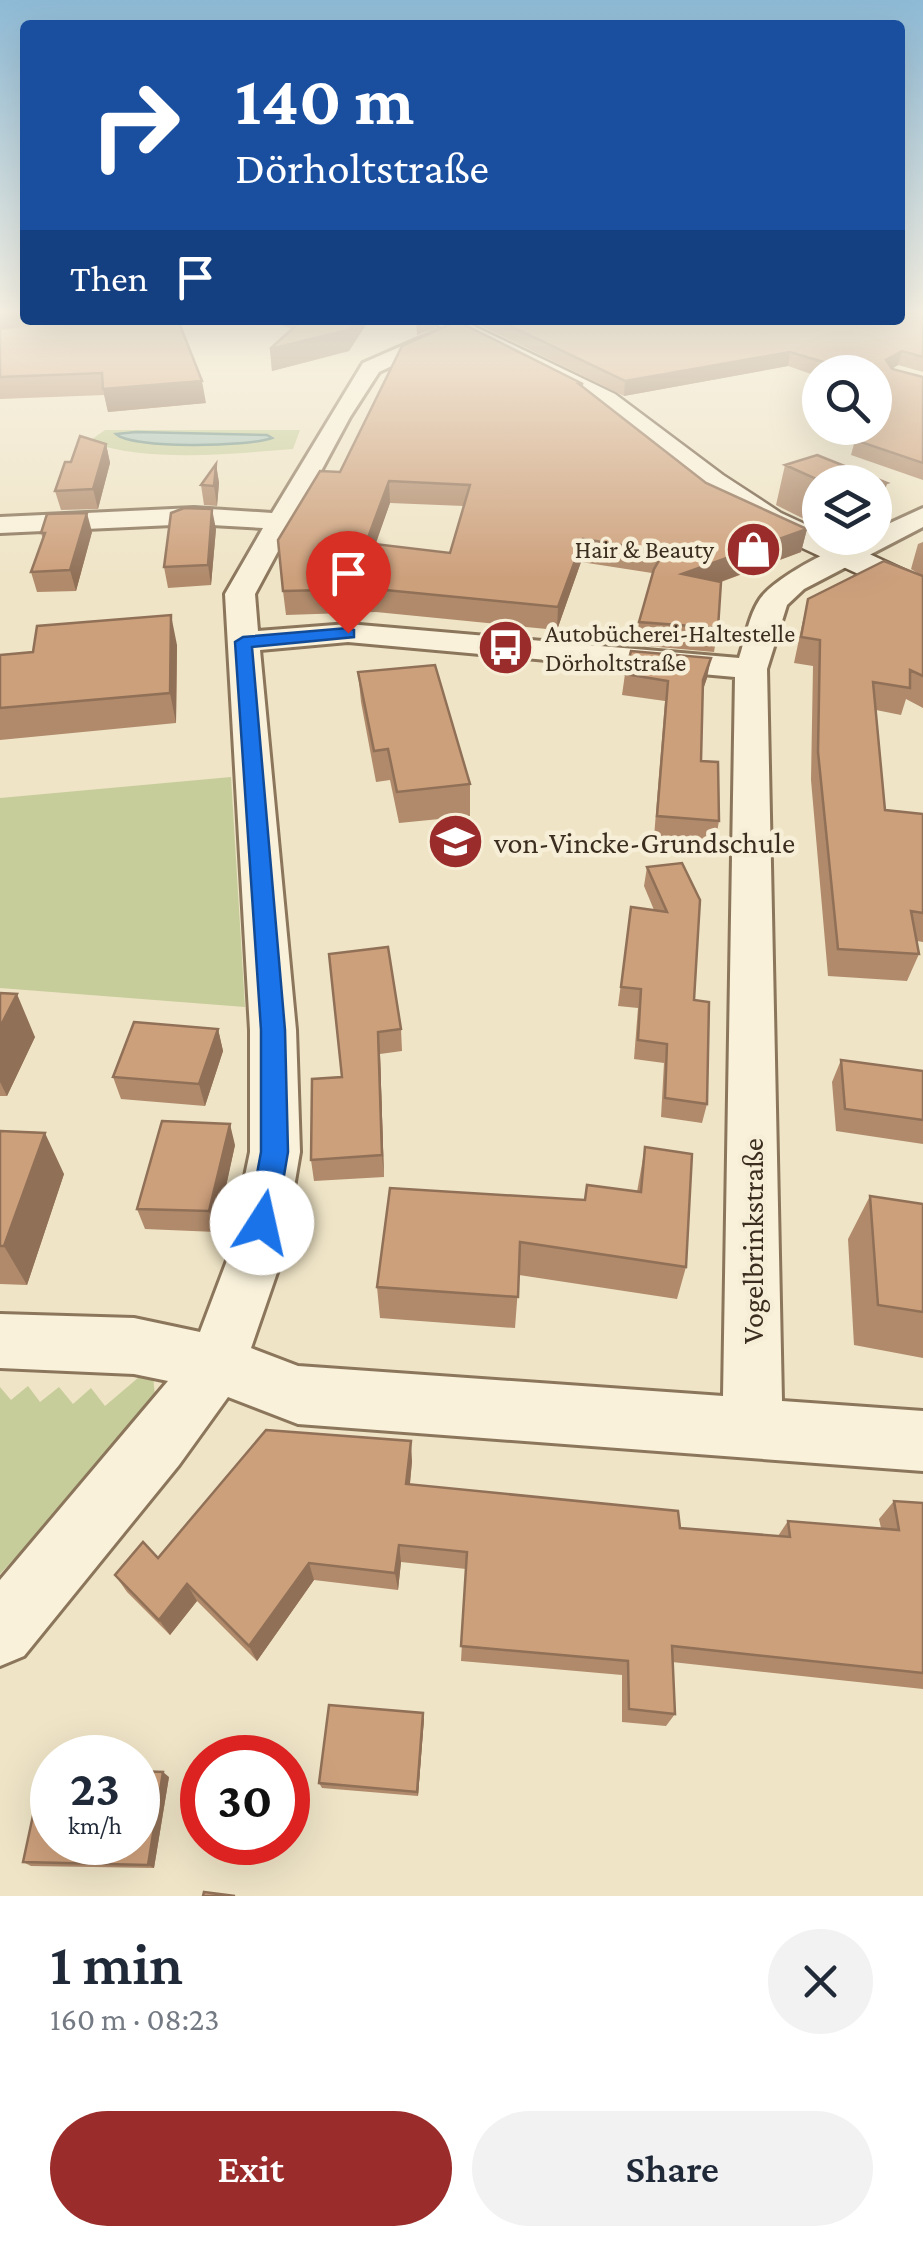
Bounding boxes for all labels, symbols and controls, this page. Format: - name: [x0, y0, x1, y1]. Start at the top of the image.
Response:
- icon: right: [70, 60, 200, 190]
- text: 140 m: [235, 61, 414, 139]
- text: Dörholtstraße: [235, 143, 489, 193]
- icon: arrive: [168, 250, 223, 305]
- text: Then: [70, 257, 148, 299]
- map controls: [802, 355, 892, 555]
- button: search: [802, 355, 892, 445]
- button: layers: [802, 465, 892, 555]
- shop icon: Hair & Beauty: [723, 519, 783, 579]
- pin: [306, 531, 391, 634]
- place label: Hair & Beauty: [575, 536, 714, 564]
- icon: arrive: [321, 546, 376, 601]
- bus stop icon: Autobücherei-Haltestelle Dörholtstraße: [476, 617, 536, 677]
- place label: Autobücherei-Haltestelle Dörholtstraße: [545, 620, 795, 676]
- school or university icon: von-Vincke-Grundschule: [425, 812, 485, 872]
- place label: von-Vincke-Grundschule: [493, 826, 795, 859]
- street label: Vogelbrinkstraße: [736, 1138, 770, 1344]
- position arrow: [210, 1171, 314, 1275]
- speed limit sign: 30: [180, 1735, 310, 1865]
- text: 23: [70, 1760, 120, 1816]
- text: km/h: [68, 1812, 122, 1839]
- button: close: [768, 1929, 873, 2034]
- text: 1 min: [50, 1930, 183, 1997]
- text: 160 m · 08:23: [50, 2001, 219, 2037]
- button: Exit: [50, 2111, 452, 2226]
- button: Share: [472, 2111, 873, 2226]

